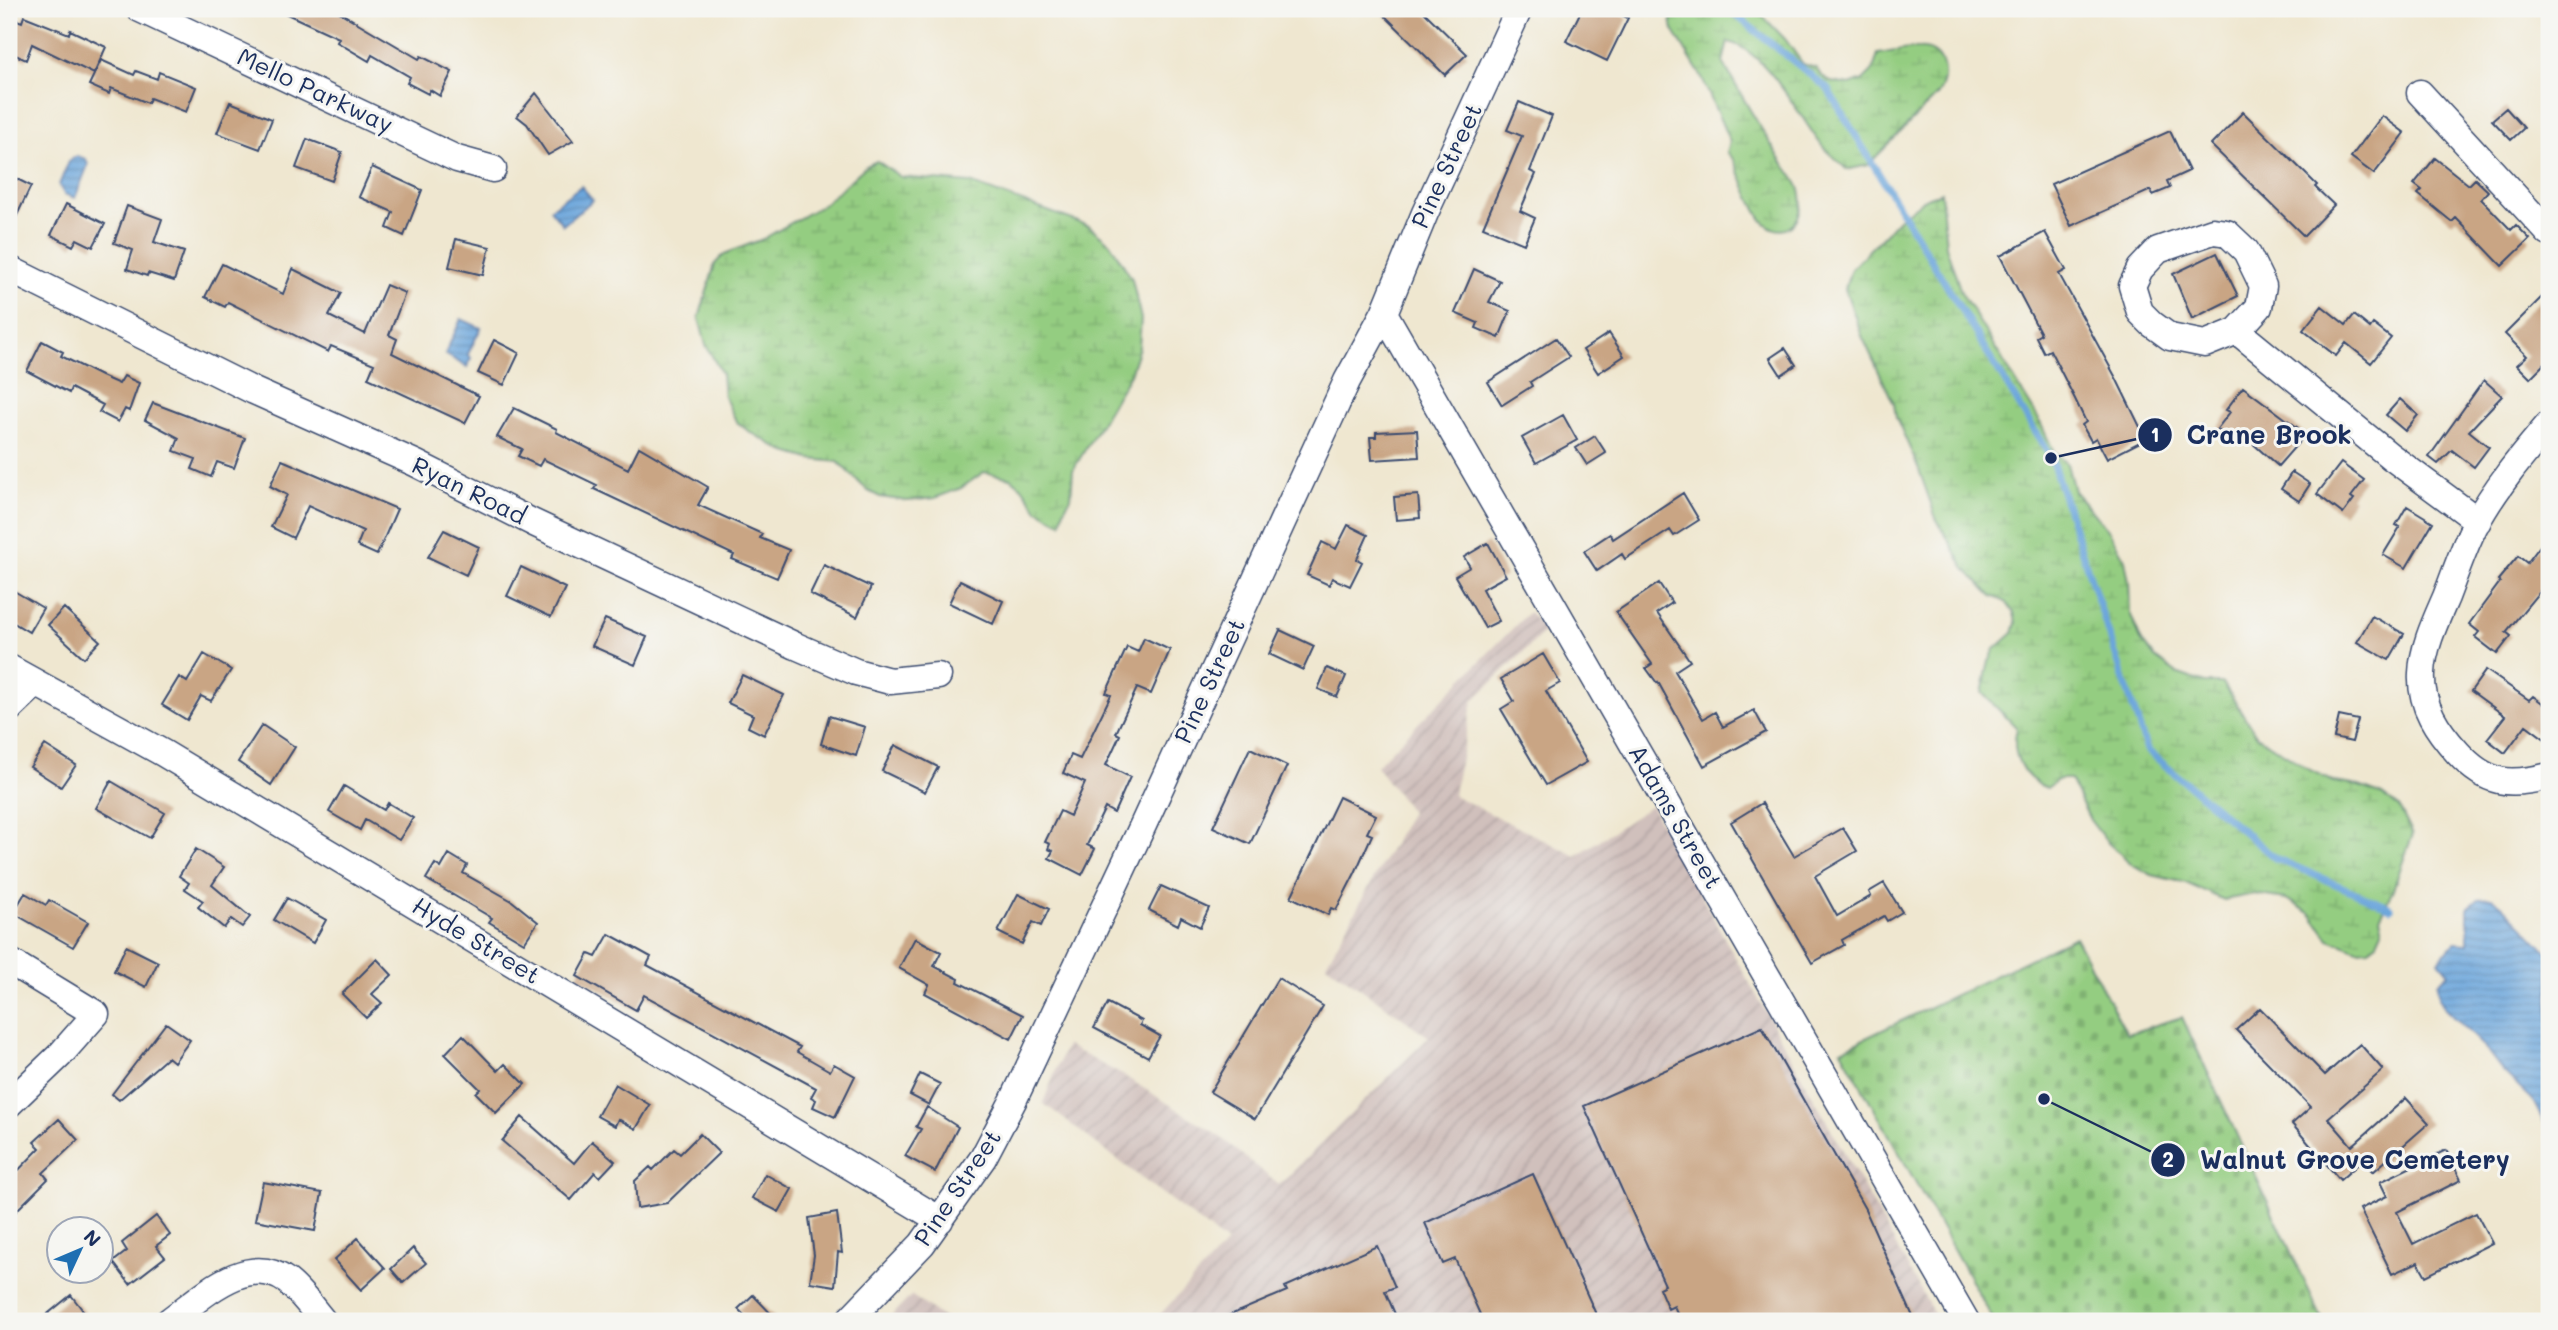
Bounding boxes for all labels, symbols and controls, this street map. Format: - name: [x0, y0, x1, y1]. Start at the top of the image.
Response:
- street label: Mello Parkway: [233, 40, 399, 139]
- street label: Pine Street: [1403, 98, 1488, 233]
- callout: Crane Brook: [2137, 411, 2365, 458]
- text: Crane Brook: [2186, 417, 2352, 451]
- text: 1: [2150, 420, 2160, 447]
- street label: Ryan Road: [407, 449, 532, 531]
- street label: Pine Street: [1166, 613, 1251, 748]
- street label: Adams Street: [1622, 739, 1730, 894]
- street label: Hyde Street: [407, 889, 546, 990]
- street label: Pine Street: [906, 1123, 1007, 1251]
- callout: Walnut Grove Cemetery: [2151, 1136, 2524, 1183]
- text: Walnut Grove Cemetery: [2200, 1142, 2510, 1176]
- text: 2: [2162, 1145, 2174, 1172]
- north arrow: [46, 1214, 116, 1284]
- text: N: [79, 1224, 107, 1252]

